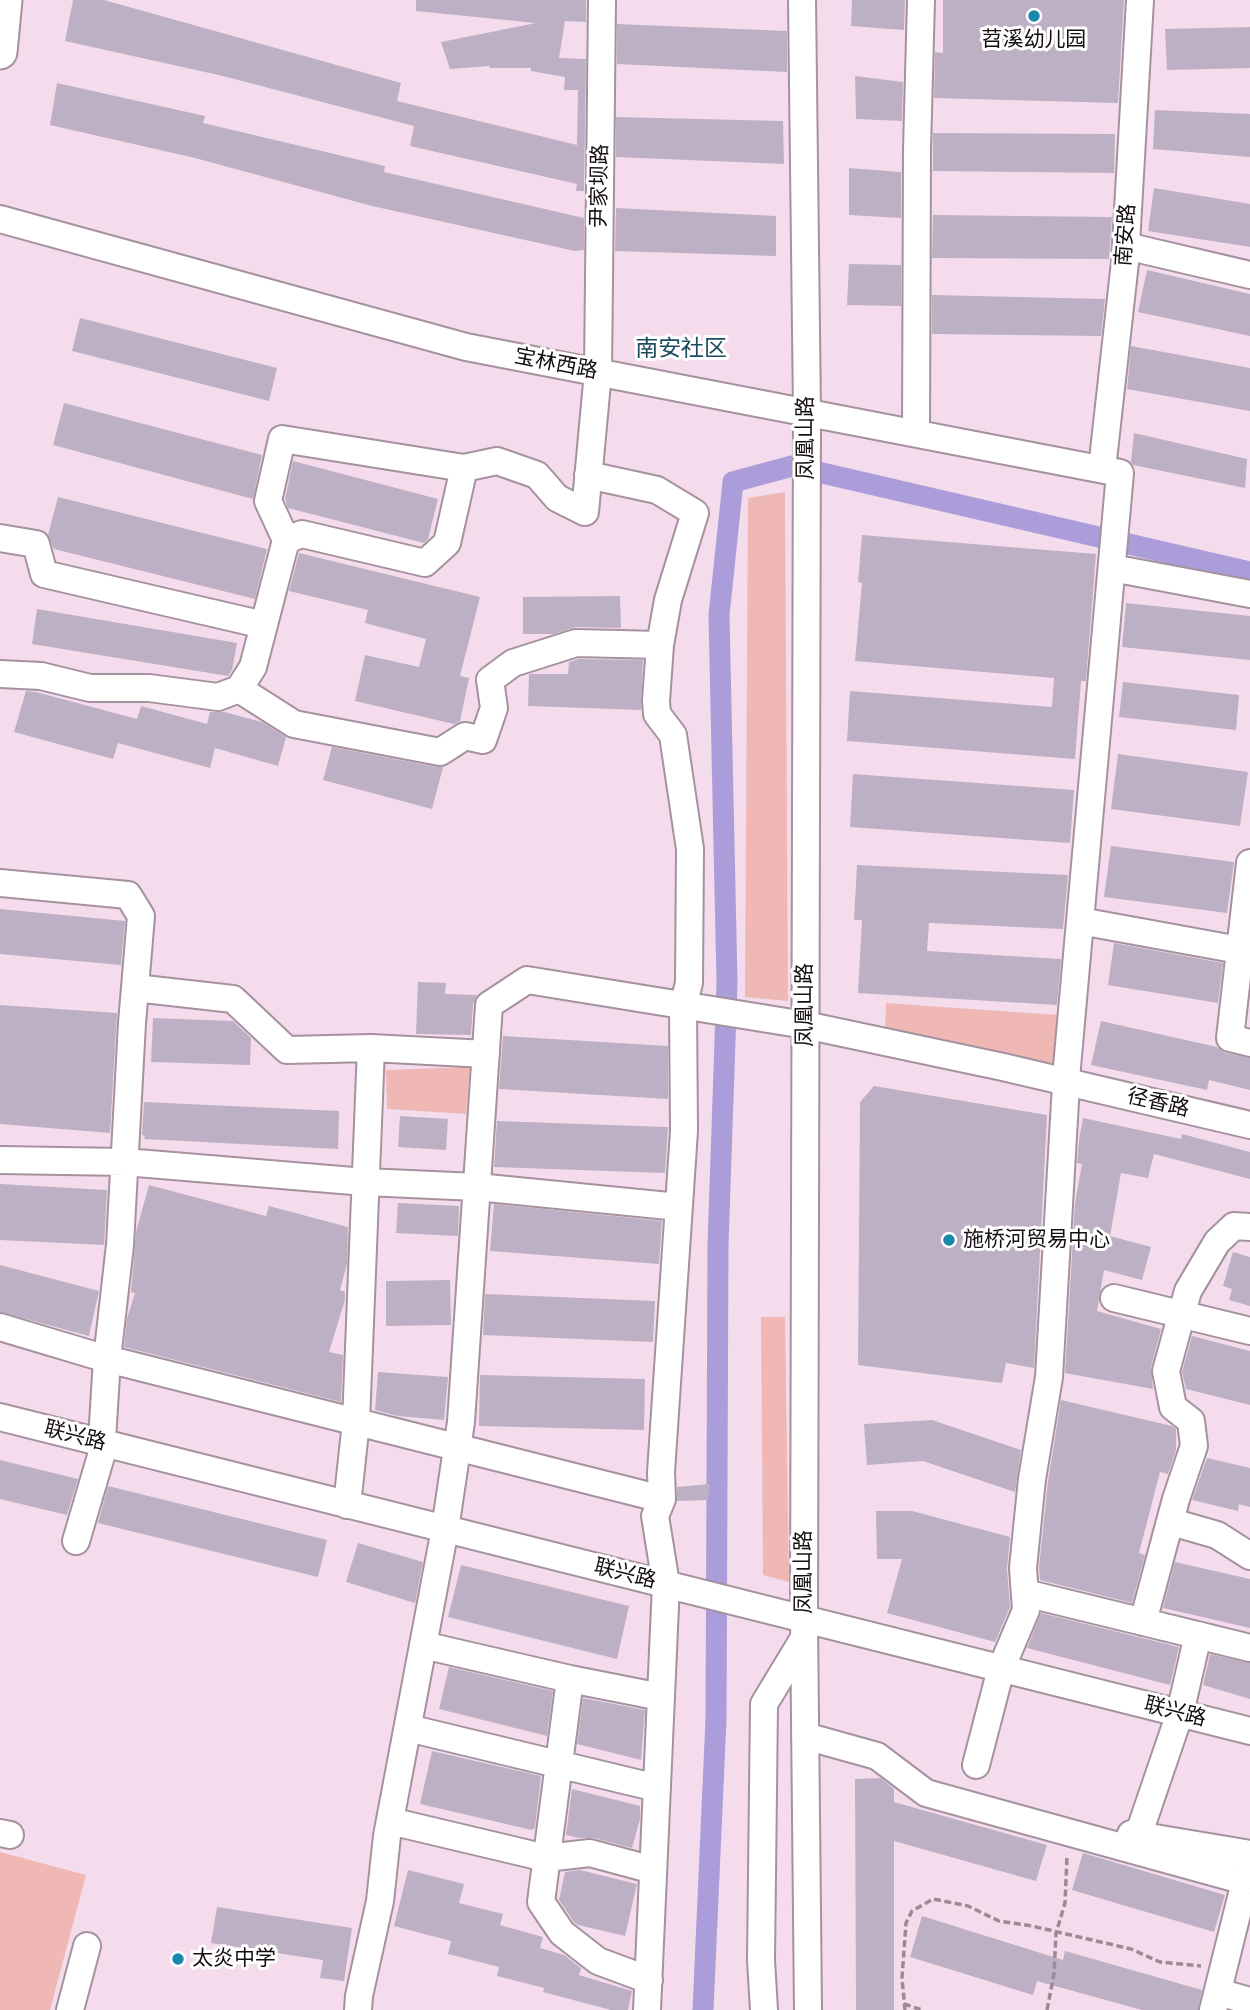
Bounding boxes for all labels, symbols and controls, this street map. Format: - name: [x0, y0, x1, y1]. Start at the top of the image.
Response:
- marker: 苕溪幼儿园: [1026, 8, 1042, 24]
- place label: 苕溪幼儿园: [982, 27, 1086, 53]
- street label: 尹家坝路: [587, 144, 613, 228]
- street label: 南安路: [1111, 203, 1141, 267]
- district label: 南安社区: [635, 335, 727, 363]
- street label: 宝林西路: [512, 344, 600, 384]
- street label: 凤凰山路: [793, 396, 819, 480]
- street label: 凤凰山路: [792, 963, 818, 1047]
- street label: 径香路: [1124, 1084, 1192, 1122]
- place label: 施桥河贸易中心: [963, 1227, 1110, 1253]
- marker: 施桥河贸易中心: [941, 1232, 957, 1248]
- street label: 联兴路: [41, 1416, 109, 1456]
- street label: 凤凰山路: [791, 1530, 817, 1614]
- street label: 联兴路: [591, 1554, 659, 1594]
- street label: 联兴路: [1141, 1692, 1209, 1732]
- place label: 太炎中学: [192, 1946, 276, 1972]
- marker: 太炎中学: [170, 1951, 186, 1967]

